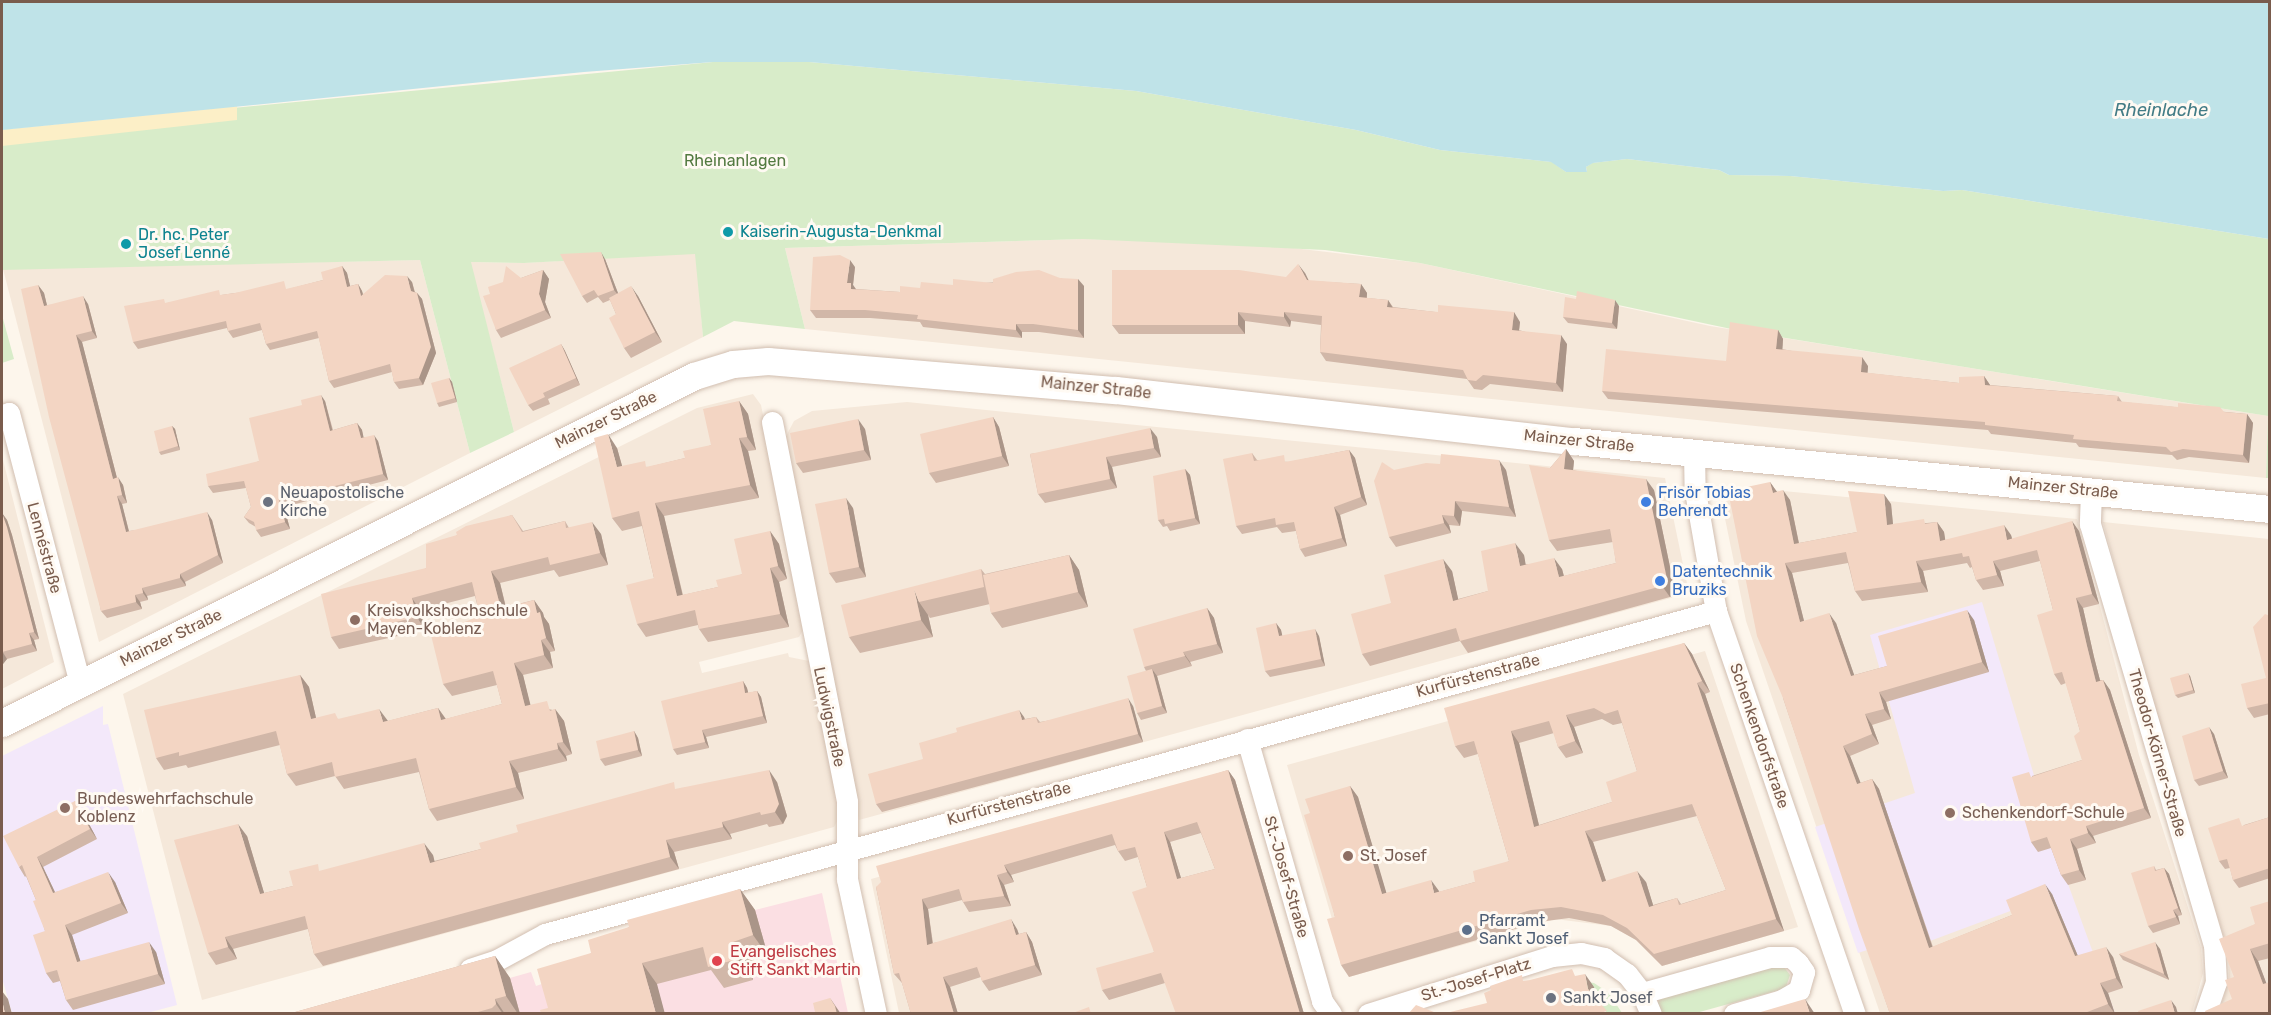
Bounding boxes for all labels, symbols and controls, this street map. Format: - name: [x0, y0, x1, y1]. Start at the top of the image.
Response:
- water label: Rheinlache: [2114, 99, 2208, 121]
- park label: Rheinanlagen: [684, 151, 786, 171]
- place label: Kaiserin-Augusta-Denkmal: [740, 222, 942, 242]
- place label: Dr. hc. Peter Josef Lenné: [138, 225, 231, 263]
- marker: Kaiserin-Augusta-Denkmal: [721, 225, 735, 239]
- marker: Dr. hc. Peter Josef Lenné: [119, 237, 133, 251]
- street label: Mainzer Straße: [1040, 373, 1152, 403]
- street label: Mainzer Straße: [552, 387, 660, 453]
- street label: Mainzer Straße: [1523, 426, 1635, 456]
- street label: Mainzer Straße: [2007, 473, 2119, 503]
- place label: Neuapostolische Kirche: [280, 483, 404, 521]
- place label: Frisör Tobias Behrendt: [1658, 483, 1752, 521]
- marker: Neuapostolische Kirche: [261, 495, 275, 509]
- marker: Frisör Tobias Behrendt: [1639, 495, 1653, 509]
- street label: Lennéstraße: [23, 500, 65, 596]
- place label: Datentechnik Bruziks: [1672, 562, 1772, 600]
- marker: Datentechnik Bruziks: [1653, 574, 1667, 588]
- place label: Kreisvolkshochschule Mayen-Koblenz: [367, 601, 528, 639]
- street label: Mainzer Straße: [117, 605, 225, 671]
- marker: Kreisvolkshochschule Mayen-Koblenz: [348, 613, 362, 627]
- street label: Kurfürstenstraße: [1414, 650, 1542, 702]
- street label: Schenkendorfstraße: [1725, 661, 1793, 811]
- street label: Ludwigstraße: [809, 665, 849, 769]
- street label: Theodor-Körner-Straße: [2124, 667, 2190, 839]
- street label: Kurfürstenstraße: [945, 778, 1073, 830]
- place label: Bundeswehrfachschule Koblenz: [77, 789, 254, 827]
- marker: Bundeswehrfachschule Koblenz: [58, 801, 72, 815]
- place label: Schenkendorf-Schule: [1962, 803, 2125, 823]
- marker: Schenkendorf-Schule: [1943, 806, 1957, 820]
- street label: St.-Josef-Straße: [1259, 814, 1313, 940]
- place label: St. Josef: [1360, 846, 1427, 866]
- marker: St. Josef: [1341, 849, 1355, 863]
- place label: Pfarramt Sankt Josef: [1479, 911, 1568, 949]
- marker: Pfarramt Sankt Josef: [1460, 923, 1474, 937]
- place label: Evangelisches Stift Sankt Martin: [730, 942, 861, 980]
- marker: Evangelisches Stift Sankt Martin: [708, 952, 726, 970]
- street label: St.-Josef-Platz: [1419, 954, 1533, 1006]
- place label: Sankt Josef: [1563, 988, 1652, 1008]
- marker: Sankt Josef: [1544, 991, 1558, 1005]

